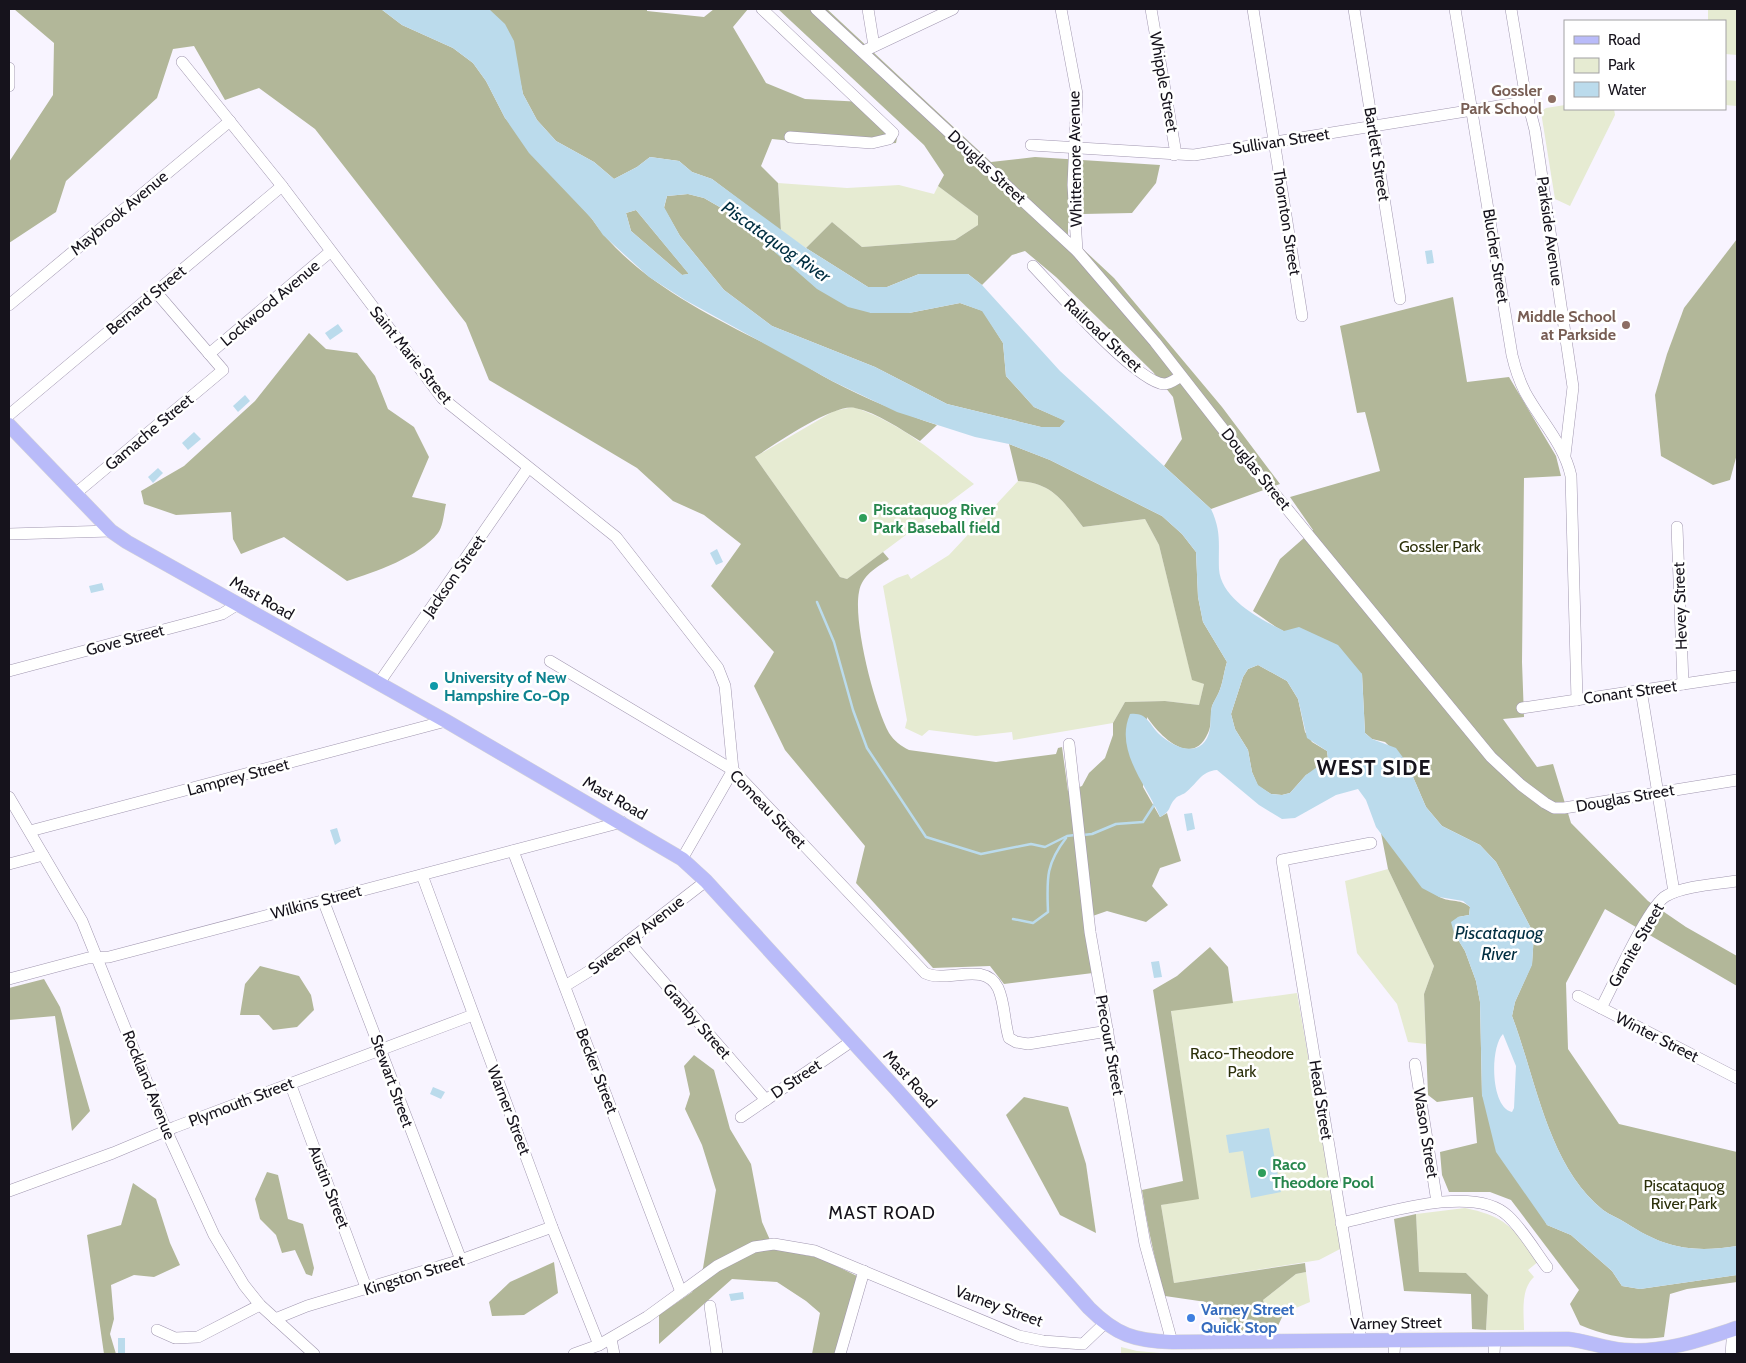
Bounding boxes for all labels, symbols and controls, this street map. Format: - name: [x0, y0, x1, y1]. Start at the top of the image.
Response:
- legend: [1564, 20, 1726, 110]
- street label: Whipple Street: [1146, 30, 1182, 134]
- text: Road: [1608, 31, 1641, 49]
- text: Park: [1608, 56, 1635, 74]
- place label: Gossler Park School: [1460, 81, 1543, 118]
- text: Water: [1608, 81, 1646, 99]
- street label: Whittemore Avenue: [1064, 91, 1086, 227]
- marker: Gossler Park School: [1546, 93, 1558, 105]
- street label: Bartlett Street: [1360, 106, 1394, 203]
- street label: Sullivan Street: [1231, 124, 1331, 158]
- street label: Douglas Street: [944, 126, 1030, 208]
- street label: Maybrook Avenue: [66, 167, 172, 259]
- street label: Thornton Street: [1269, 167, 1305, 277]
- street label: Parkside Avenue: [1533, 175, 1567, 287]
- water label: Piscataquog River: [717, 196, 836, 288]
- street label: Blucher Street: [1479, 207, 1513, 305]
- street label: Lockwood Avenue: [217, 256, 323, 350]
- street label: Bernard Street: [102, 261, 190, 339]
- street label: Railroad Street: [1060, 294, 1146, 376]
- street label: Saint Marie Street: [366, 302, 457, 408]
- place label: Middle School at Parkside: [1517, 307, 1616, 344]
- marker: Middle School at Parkside: [1620, 319, 1632, 331]
- street label: Gamache Street: [101, 389, 197, 474]
- street label: Douglas Street: [1217, 424, 1295, 514]
- place label: Piscataquog River Park Baseball field: [873, 500, 1000, 537]
- marker: Piscataquog River Park Baseball field: [857, 512, 869, 524]
- street label: Jackson Street: [418, 531, 489, 621]
- park label: Gossler Park: [1399, 537, 1482, 556]
- street label: Hevey Street: [1669, 561, 1691, 650]
- street label: Mast Road: [227, 572, 297, 624]
- street label: Gove Street: [84, 620, 167, 660]
- place label: University of New Hampshire Co-Op: [444, 668, 570, 705]
- street label: Conant Street: [1582, 676, 1678, 708]
- marker: University of New Hampshire Co-Op: [428, 680, 440, 692]
- street label: Lamprey Street: [185, 754, 291, 800]
- district label: WEST SIDE: [1317, 755, 1431, 780]
- street label: Comeau Street: [726, 766, 810, 853]
- street label: Mast Road: [580, 772, 650, 824]
- street label: Douglas Street: [1574, 780, 1676, 816]
- street label: Wilkins Street: [269, 881, 364, 923]
- street label: Sweeney Avenue: [584, 892, 688, 978]
- street label: Granite Street: [1604, 899, 1668, 990]
- water label: Piscataquog River: [1455, 922, 1544, 965]
- street label: Granby Street: [659, 979, 735, 1063]
- street label: Precourt Street: [1092, 993, 1128, 1097]
- street label: Winter Street: [1612, 1008, 1702, 1066]
- street label: Becker Street: [572, 1026, 622, 1117]
- street label: Rockland Avenue: [118, 1028, 180, 1142]
- street label: Stewart Street: [366, 1032, 418, 1130]
- park label: Raco-Theodore Park: [1190, 1044, 1294, 1081]
- street label: Mast Road: [879, 1046, 941, 1112]
- street label: D Street: [767, 1055, 825, 1103]
- street label: Head Street: [1305, 1059, 1337, 1142]
- street label: Warner Street: [483, 1063, 535, 1158]
- street label: Plymouth Street: [186, 1073, 297, 1131]
- street label: Wason Street: [1409, 1086, 1443, 1180]
- street label: Austin Street: [305, 1143, 354, 1232]
- place label: Raco Theodore Pool: [1272, 1155, 1374, 1192]
- marker: Raco Theodore Pool: [1256, 1167, 1268, 1179]
- park label: Piscataquog River Park: [1644, 1176, 1726, 1213]
- district label: MAST ROAD: [828, 1202, 936, 1224]
- street label: Kingston Street: [361, 1251, 467, 1299]
- street label: Varney Street: [953, 1281, 1046, 1331]
- place label: Varney Street Quick Stop: [1201, 1300, 1295, 1337]
- marker: Varney Street Quick Stop: [1185, 1312, 1197, 1324]
- street label: Varney Street: [1350, 1313, 1443, 1333]

